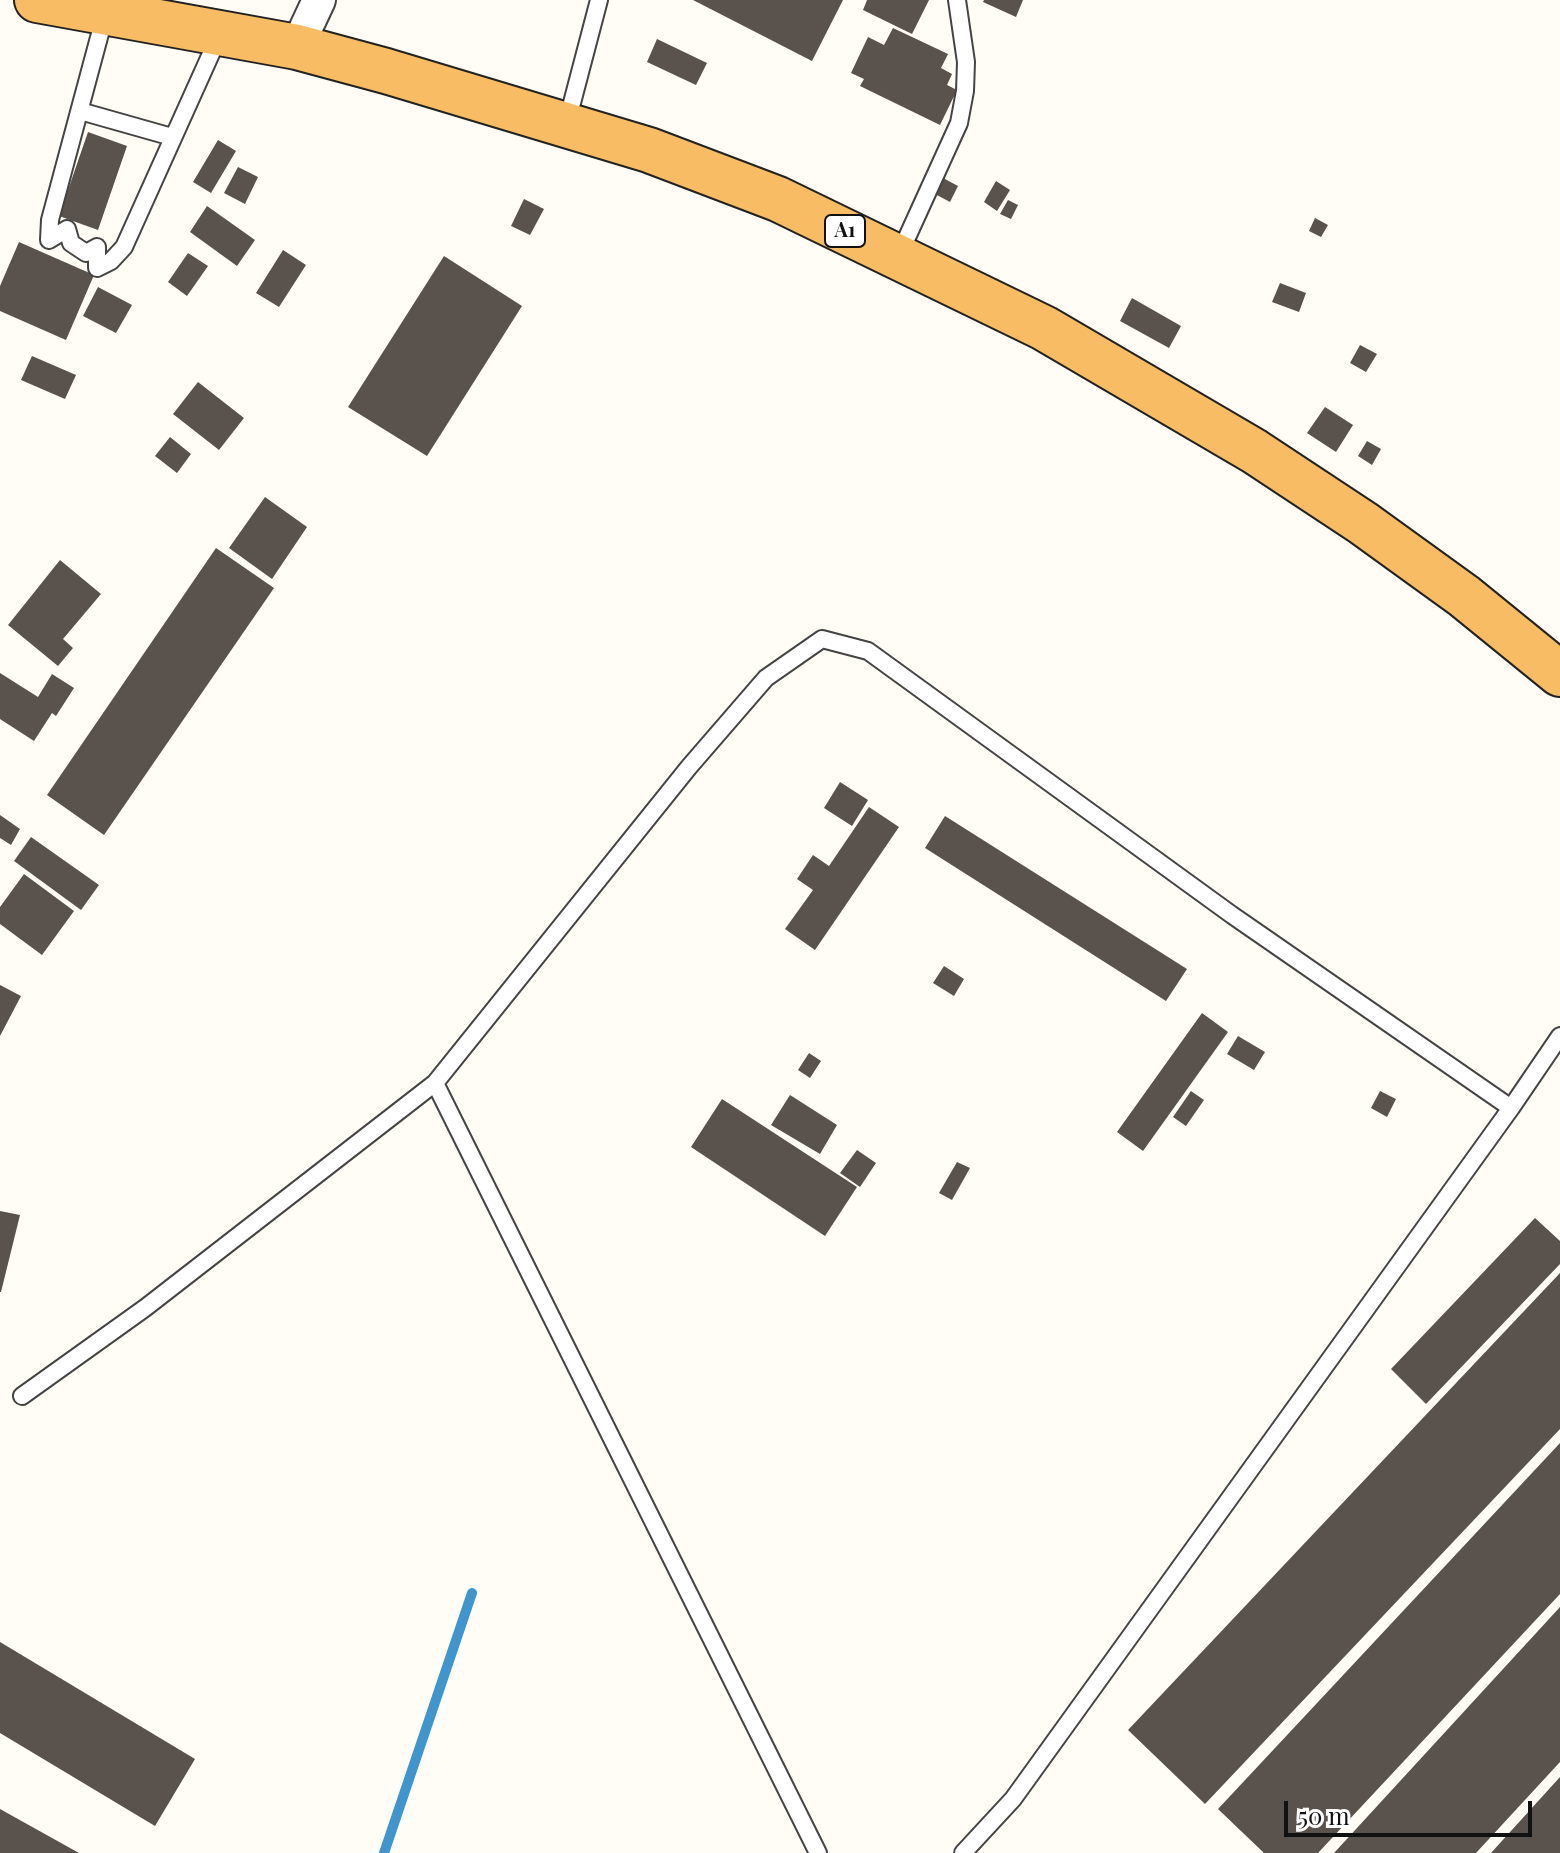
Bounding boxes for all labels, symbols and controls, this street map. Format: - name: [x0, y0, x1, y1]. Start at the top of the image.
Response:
- road number: A1: [825, 215, 865, 247]
- scale bar: [1288, 1785, 1536, 1835]
- text: 50 m: [1298, 1799, 1350, 1831]

